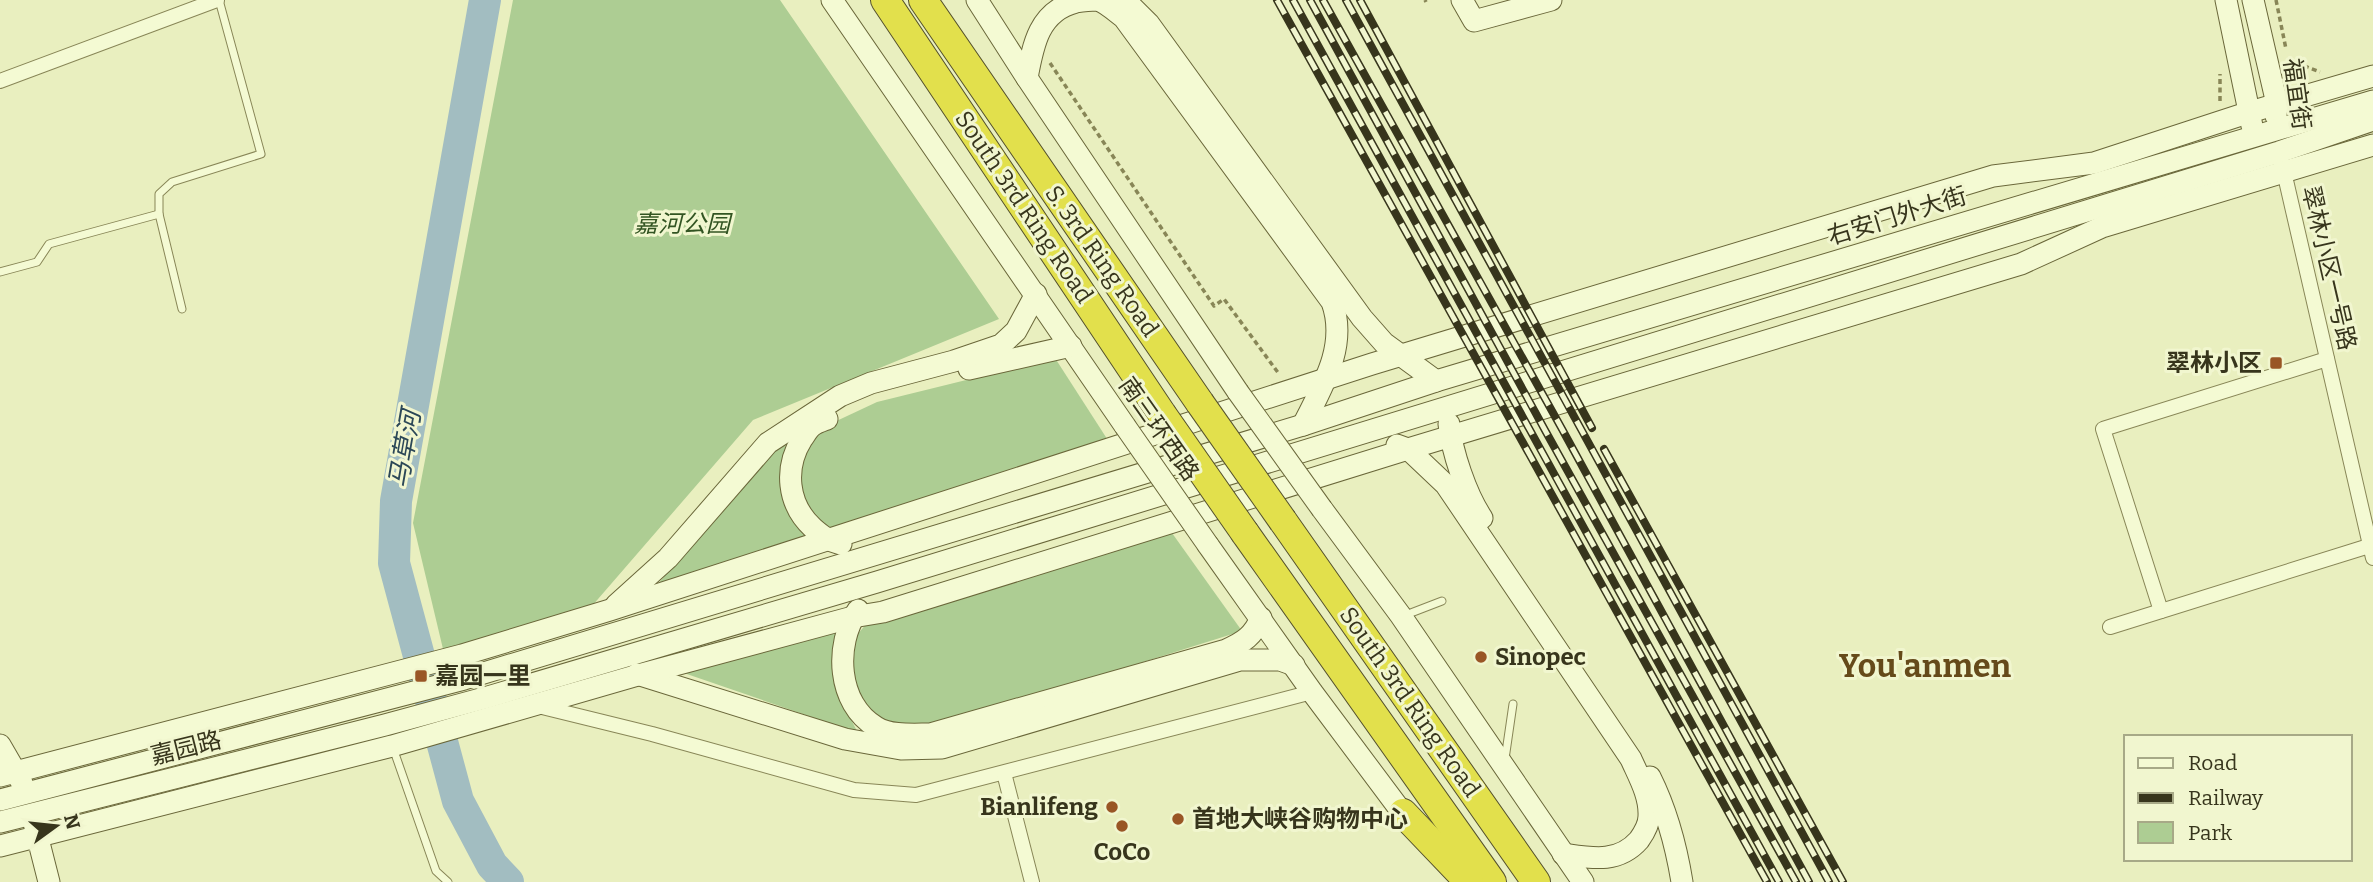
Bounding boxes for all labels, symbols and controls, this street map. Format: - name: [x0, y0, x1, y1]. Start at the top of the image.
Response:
- street label: 福宜街: [2278, 56, 2316, 132]
- street label: South 3rd Ring Road: [949, 106, 1099, 308]
- street label: S. 3rd Ring Road: [1039, 180, 1165, 342]
- street label: 右安门外大街: [1824, 182, 1970, 250]
- street label: 翠林小区一号路: [2296, 183, 2362, 353]
- park label: 嘉河公园: [634, 210, 733, 238]
- place label: 翠林小区: [2166, 349, 2262, 377]
- marker: 翠林小区: [2268, 355, 2284, 371]
- street label: 南三环西路: [1113, 372, 1205, 486]
- water label: 马草河: [383, 403, 428, 490]
- street label: South 3rd Ring Road: [1334, 602, 1486, 802]
- place label: Sinopec: [1495, 643, 1586, 671]
- district label: You'anmen: [1839, 647, 2011, 685]
- marker: Sinopec: [1473, 649, 1489, 665]
- place label: 嘉园一里: [435, 662, 531, 690]
- marker: 嘉园一里: [413, 668, 429, 684]
- street label: 嘉园路: [148, 726, 224, 770]
- legend: [2124, 735, 2352, 861]
- text: Road: [2188, 750, 2237, 776]
- text: Railway: [2188, 785, 2264, 811]
- north arrow: [21, 791, 91, 861]
- place label: Bianlifeng: [980, 793, 1098, 821]
- marker: Bianlifeng: [1104, 799, 1120, 815]
- place label: 首地大峡谷购物中心: [1192, 805, 1408, 833]
- marker: 首地大峡谷购物中心: [1170, 811, 1186, 827]
- text: N: [59, 812, 85, 832]
- marker: CoCo: [1114, 818, 1130, 834]
- text: Park: [2188, 820, 2232, 846]
- place label: CoCo: [1094, 838, 1151, 866]

